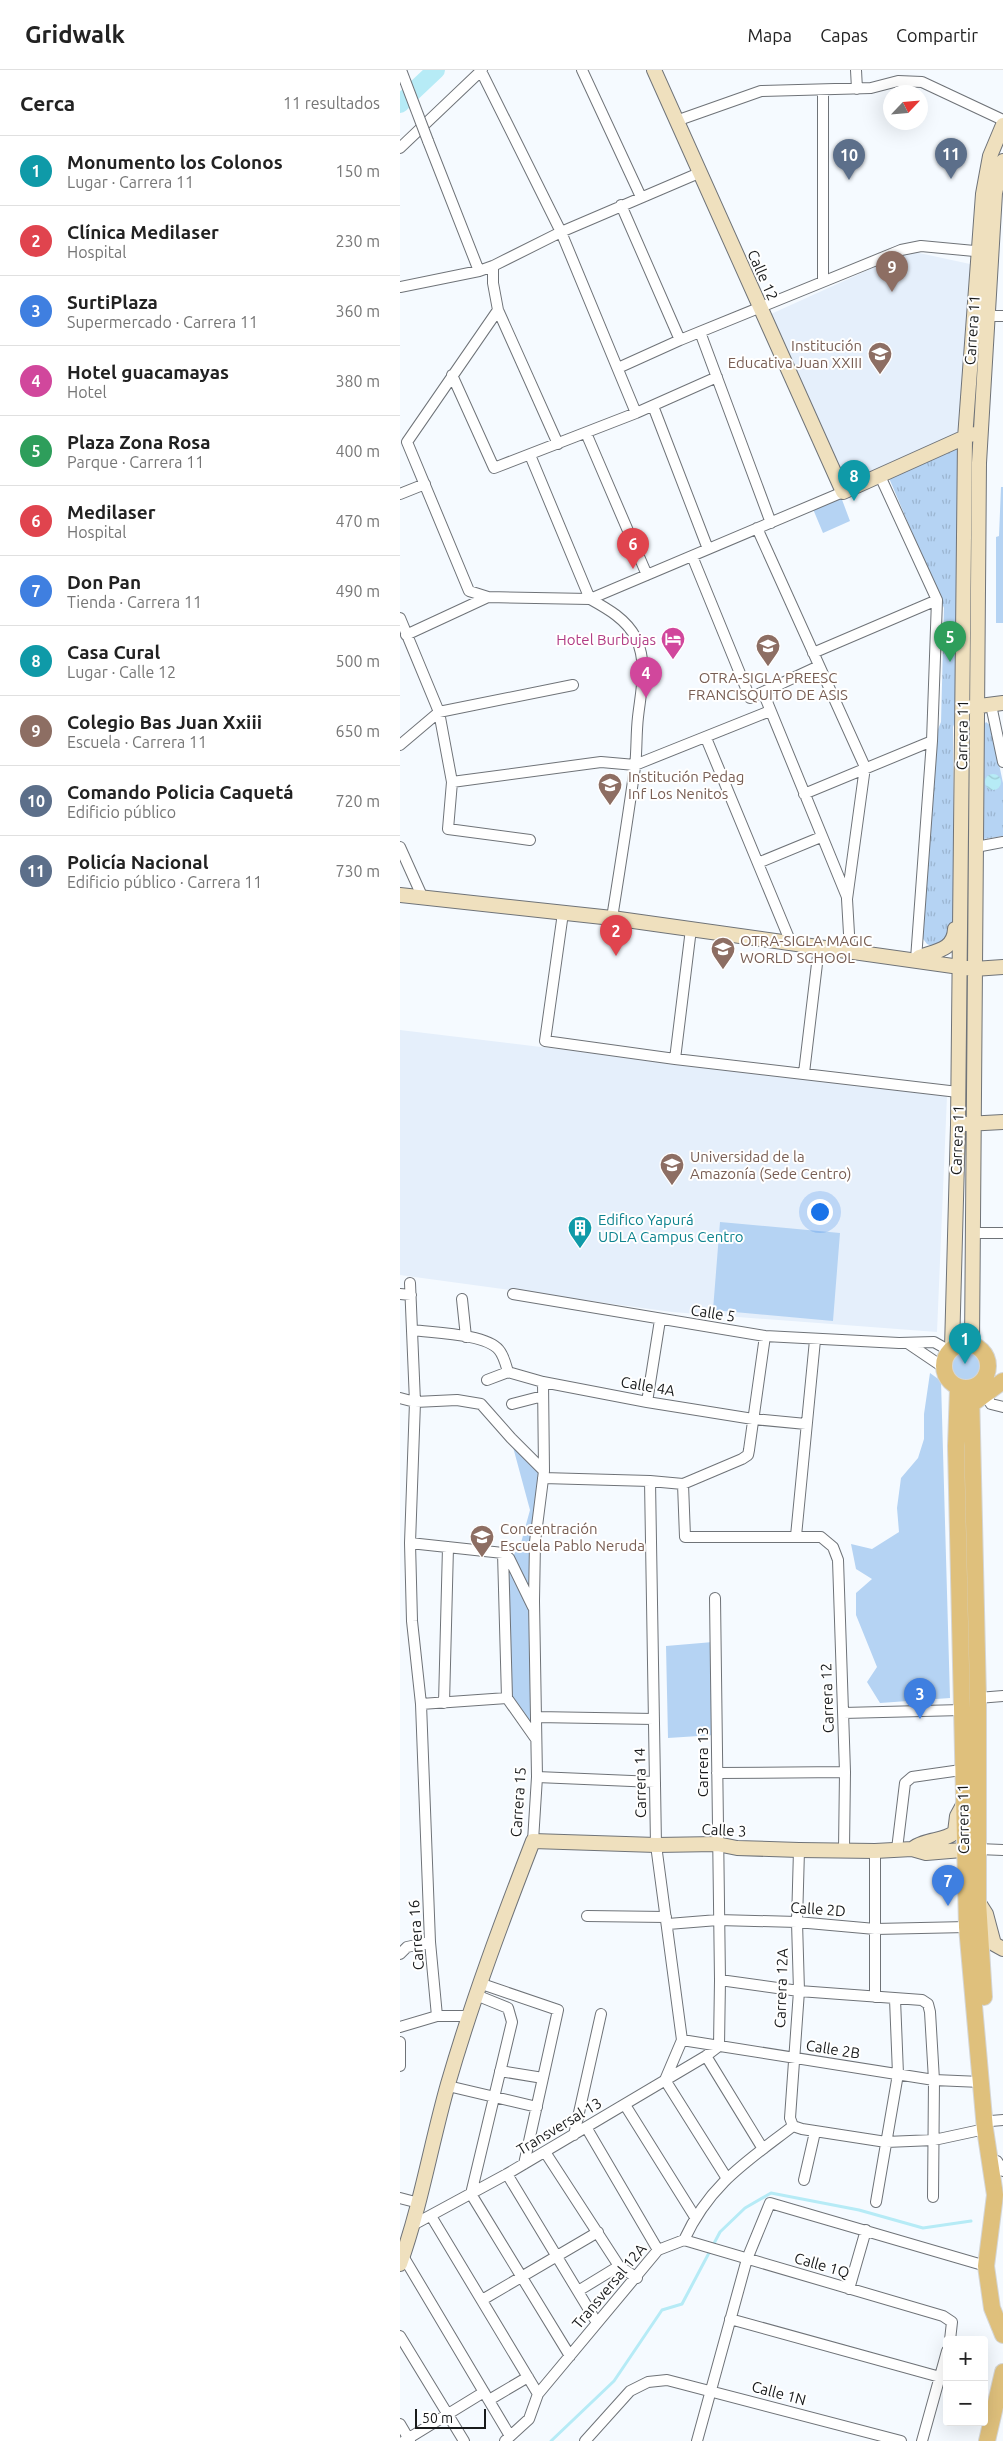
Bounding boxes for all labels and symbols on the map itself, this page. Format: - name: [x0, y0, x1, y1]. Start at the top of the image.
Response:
- north arrow: [883, 85, 928, 130]
- pin: 11: [935, 138, 967, 179]
- pin: 10: [833, 139, 865, 180]
- street label: Calle 12: [744, 247, 782, 303]
- pin: 9: [876, 251, 908, 292]
- street label: Carrera 11: [961, 294, 983, 366]
- place label: Institución Educativa Juan XXIII: [728, 337, 862, 371]
- school or university icon: Institución Educativa Juan XXIII: [867, 341, 893, 375]
- pin: 8: [838, 460, 870, 501]
- pin: 6: [617, 528, 649, 569]
- pin: 5: [934, 621, 966, 662]
- hotel icon: Hotel Burbujas: [660, 626, 686, 660]
- place label: Hotel Burbujas: [556, 631, 656, 648]
- school or university icon: OTRA-SIGLA PREESC FRANCISQUITO DE ASIS: [755, 633, 781, 667]
- pin: 4: [630, 657, 662, 698]
- place label: OTRA-SIGLA PREESC FRANCISQUITO DE ASIS: [688, 669, 848, 703]
- street label: Carrera 11: [953, 700, 971, 770]
- place label: Institución Pedag Inf Los Nenitos: [628, 768, 744, 802]
- school or university icon: Institución Pedag Inf Los Nenitos: [597, 772, 623, 806]
- pin: 2: [600, 915, 632, 956]
- place label: OTRA-SIGLA MAGIC WORLD SCHOOL: [740, 932, 872, 966]
- school or university icon: OTRA-SIGLA MAGIC WORLD SCHOOL: [710, 936, 736, 970]
- street label: Carrera 11: [947, 1105, 967, 1175]
- place label: Universidad de la Amazonía (Sede Centro): [690, 1148, 851, 1182]
- school or university icon: Universidad de la Amazonía (Sede Centro): [659, 1152, 685, 1186]
- your location: [807, 1199, 833, 1225]
- place label: Edifico Yapurá UDLA Campus Centro: [598, 1211, 744, 1245]
- building icon: Edifico Yapurá UDLA Campus Centro: [567, 1215, 593, 1249]
- street label: Calle 5: [689, 1301, 737, 1325]
- pin: 1: [949, 1323, 981, 1364]
- street label: Calle 4A: [620, 1373, 677, 1399]
- place label: Concentración Escuela Pablo Neruda: [500, 1520, 645, 1554]
- school or university icon: Concentración Escuela Pablo Neruda: [469, 1524, 495, 1558]
- street label: Carrera 12: [817, 1663, 837, 1733]
- pin: 3: [904, 1678, 936, 1719]
- street label: Carrera 13: [694, 1727, 711, 1797]
- street label: Carrera 14: [631, 1748, 649, 1818]
- street label: Carrera 15: [507, 1766, 529, 1838]
- street label: Carrera 11: [954, 1784, 972, 1854]
- street label: Calle 3: [701, 1820, 747, 1840]
- pin: 7: [932, 1865, 964, 1906]
- street label: Carrera 16: [405, 1899, 427, 1971]
- street label: Calle 2D: [790, 1899, 846, 1919]
- street label: Carrera 12A: [771, 1947, 791, 2028]
- street label: Calle 2B: [805, 2036, 861, 2062]
- street label: Transversal 13: [513, 2094, 605, 2158]
- street label: Transversal 12A: [568, 2240, 650, 2332]
- street label: Calle 1Q: [792, 2249, 852, 2281]
- street label: Calle 1N: [750, 2378, 808, 2408]
- scale bar: [415, 2406, 486, 2429]

